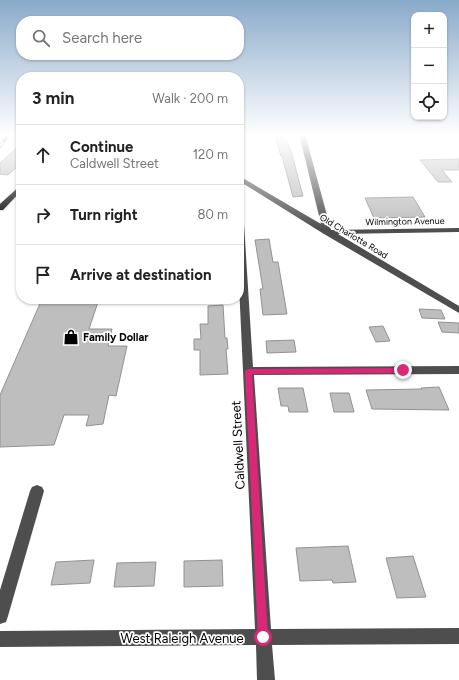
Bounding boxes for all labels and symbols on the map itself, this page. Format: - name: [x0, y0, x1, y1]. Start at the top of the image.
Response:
- street label: Old Charlotte Road: [318, 211, 390, 261]
- street label: Wilmington Avenue: [365, 215, 445, 227]
- shop icon: Family Dollar: [62, 328, 80, 346]
- place label: Family Dollar: [83, 331, 149, 344]
- route end: [394, 361, 412, 379]
- street label: Caldwell Street: [228, 400, 248, 490]
- route start: [254, 628, 272, 646]
- street label: West Raleigh Avenue: [120, 631, 244, 646]

